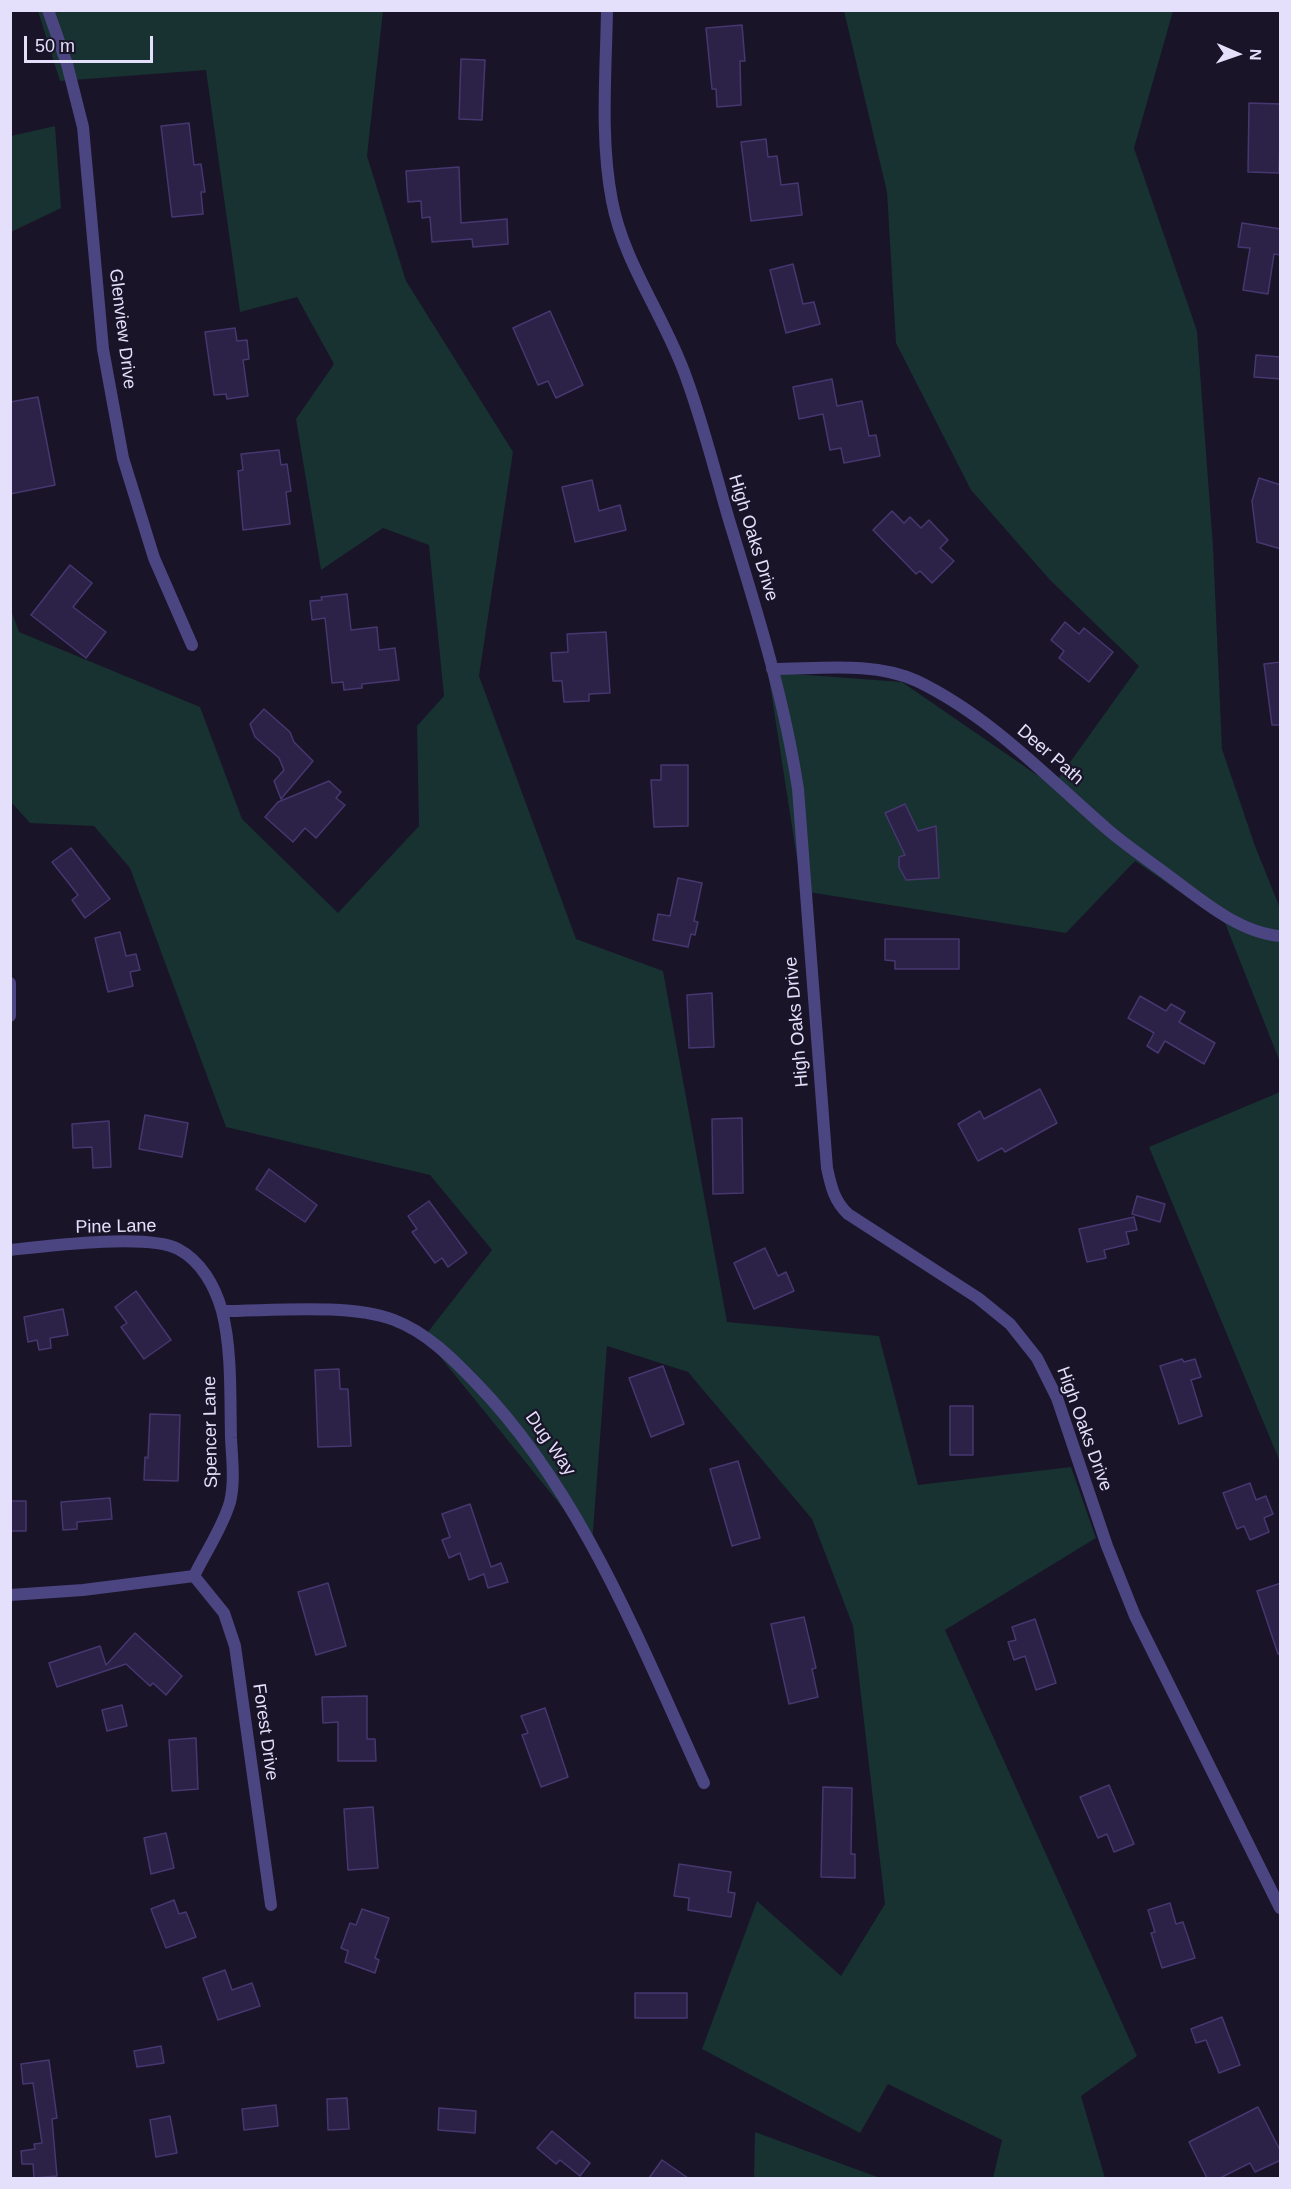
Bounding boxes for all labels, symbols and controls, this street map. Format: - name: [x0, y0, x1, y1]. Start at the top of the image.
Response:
- scale bar: [27, 24, 156, 62]
- north arrow: [1207, 24, 1267, 84]
- text: 50 m: [35, 36, 75, 56]
- text: N: [1247, 49, 1264, 61]
- street label: Glenview Drive: [104, 268, 140, 390]
- street label: High Oaks Drive: [724, 472, 782, 604]
- street label: Deer Path: [1012, 720, 1088, 790]
- street label: High Oaks Drive: [781, 956, 813, 1088]
- street label: Pine Lane: [75, 1215, 157, 1239]
- street label: High Oaks Drive: [1051, 1364, 1117, 1494]
- street label: Spencer Lane: [199, 1376, 223, 1488]
- street label: Dug Way: [520, 1408, 580, 1480]
- street label: Forest Drive: [247, 1682, 283, 1782]

